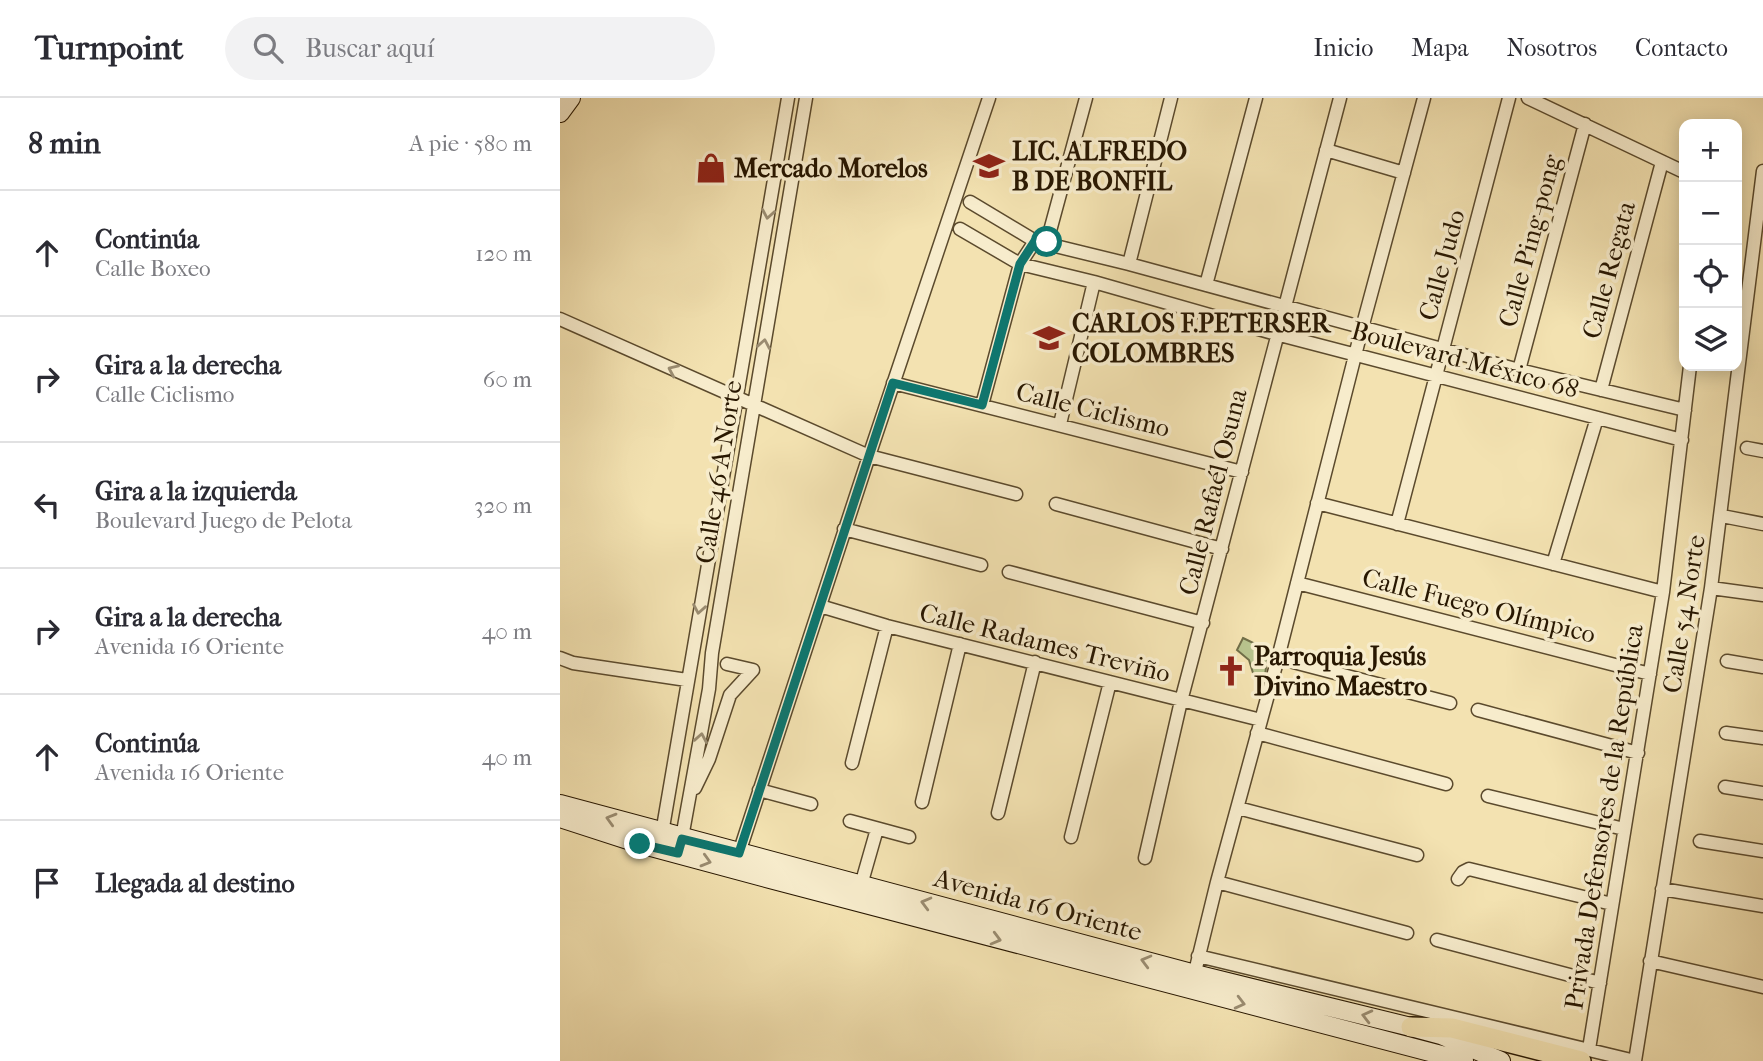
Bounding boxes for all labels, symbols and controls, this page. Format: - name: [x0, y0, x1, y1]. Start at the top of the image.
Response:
- search box: [225, 17, 715, 80]
- text: Turnpoint: [35, 29, 183, 68]
- icon: search: [249, 29, 287, 67]
- text: Buscar aquí: [305, 33, 434, 64]
- text: Inicio: [1313, 34, 1373, 62]
- text: Mapa: [1411, 34, 1469, 62]
- text: Nosotros: [1507, 34, 1597, 62]
- text: Contacto: [1635, 34, 1728, 62]
- map controls: [1679, 119, 1742, 371]
- button: +: [1679, 119, 1742, 182]
- text: 8 min: [28, 126, 101, 161]
- text: A pie · 580 m: [409, 130, 532, 157]
- place label: LIC. ALFREDO B DE BONFIL: [1012, 136, 1187, 197]
- school or university icon: LIC. ALFREDO B DE BONFIL: [972, 149, 1006, 183]
- street label: Calle Ping-pong: [1492, 150, 1568, 331]
- shop icon: Mercado Morelos: [694, 151, 728, 185]
- place label: Mercado Morelos: [734, 153, 928, 184]
- button: −: [1679, 182, 1742, 245]
- street label: Calle Regata: [1576, 197, 1642, 342]
- street label: Calle Judo: [1412, 206, 1472, 324]
- one-way arrow: [761, 208, 776, 219]
- text: Continúa: [95, 224, 199, 255]
- route start: [1031, 226, 1062, 257]
- icon: ahead: [28, 234, 66, 272]
- text: 120 m: [475, 240, 532, 267]
- button: locate: [1679, 245, 1742, 308]
- text: Calle Boxeo: [95, 255, 211, 282]
- place label: CARLOS F.PETERSER COLOMBRES: [1072, 308, 1332, 369]
- button: layers: [1679, 308, 1742, 371]
- street label: Boulevard México 68: [1348, 315, 1582, 405]
- school or university icon: CARLOS F.PETERSER COLOMBRES: [1032, 321, 1066, 355]
- one-way arrow: [756, 338, 771, 350]
- text: Gira a la derecha: [95, 350, 281, 381]
- icon: right: [28, 360, 66, 398]
- one-way arrow: [668, 364, 680, 378]
- text: 60 m: [483, 366, 532, 393]
- street label: Calle Ciclismo: [1013, 376, 1173, 444]
- street label: Calle 46 A Norte: [689, 378, 749, 566]
- text: Calle Ciclismo: [95, 381, 234, 408]
- street label: Calle Rafaél Osuna: [1172, 385, 1254, 598]
- text: Gira a la izquierda: [95, 476, 297, 507]
- icon: left: [28, 486, 66, 524]
- text: 320 m: [474, 492, 532, 519]
- text: Boulevard Juego de Pelota: [95, 507, 352, 534]
- street label: Calle 54 Norte: [1656, 532, 1712, 695]
- street label: Calle Fuego Olímpico: [1359, 562, 1599, 650]
- street label: Calle Radames Treviño: [916, 597, 1174, 689]
- text: Gira a la derecha: [95, 602, 281, 633]
- one-way arrow: [692, 604, 707, 615]
- icon: right: [28, 612, 66, 650]
- text: 40 m: [482, 618, 532, 645]
- street label: Privada Defensores de la República: [1558, 621, 1650, 1012]
- text: Avenida 16 Oriente: [95, 633, 284, 660]
- place label: Parroquia Jesús Divino Maestro: [1254, 641, 1427, 702]
- church icon: Parroquia Jesús Divino Maestro: [1214, 654, 1248, 688]
- text: Continúa: [95, 728, 199, 759]
- one-way arrow: [693, 732, 708, 744]
- icon: ahead: [28, 738, 66, 776]
- text: 40 m: [482, 744, 532, 771]
- text: Avenida 16 Oriente: [95, 759, 284, 786]
- one-way arrow: [605, 812, 617, 827]
- route end: [624, 828, 655, 859]
- one-way arrow: [700, 853, 712, 868]
- street label: Avenida 16 Oriente: [930, 862, 1145, 948]
- icon: arrive: [28, 864, 66, 902]
- text: Llegada al destino: [95, 868, 295, 899]
- one-way arrow: [921, 897, 933, 911]
- one-way arrow: [990, 931, 1002, 946]
- one-way arrow: [1141, 955, 1153, 969]
- one-way arrow: [1234, 995, 1246, 1009]
- one-way arrow: [1361, 1010, 1373, 1024]

